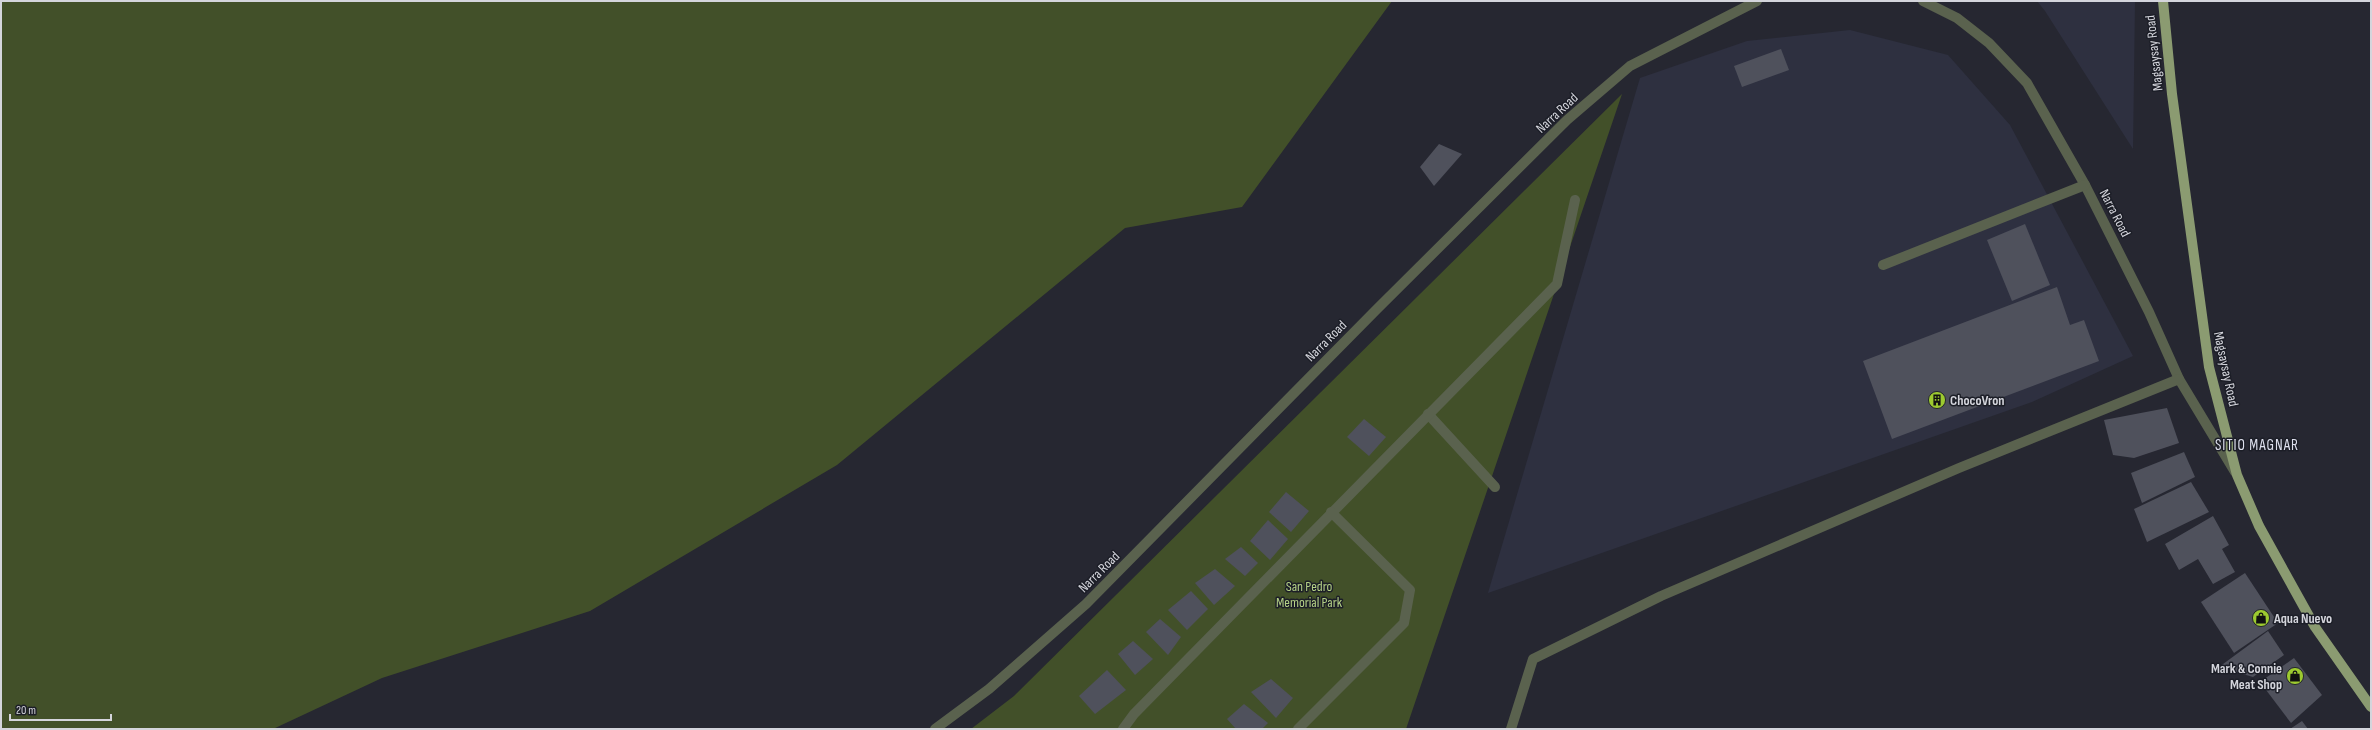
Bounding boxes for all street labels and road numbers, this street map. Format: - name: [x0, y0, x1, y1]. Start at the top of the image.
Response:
- street label: Magsaysay Road: [2142, 14, 2166, 92]
- street label: Narra Road: [1532, 89, 1582, 137]
- street label: Narra Road: [2096, 186, 2134, 240]
- street label: Narra Road: [1302, 317, 1350, 365]
- street label: Magsaysay Road: [2210, 330, 2242, 408]
- street label: Narra Road: [1075, 548, 1123, 596]

